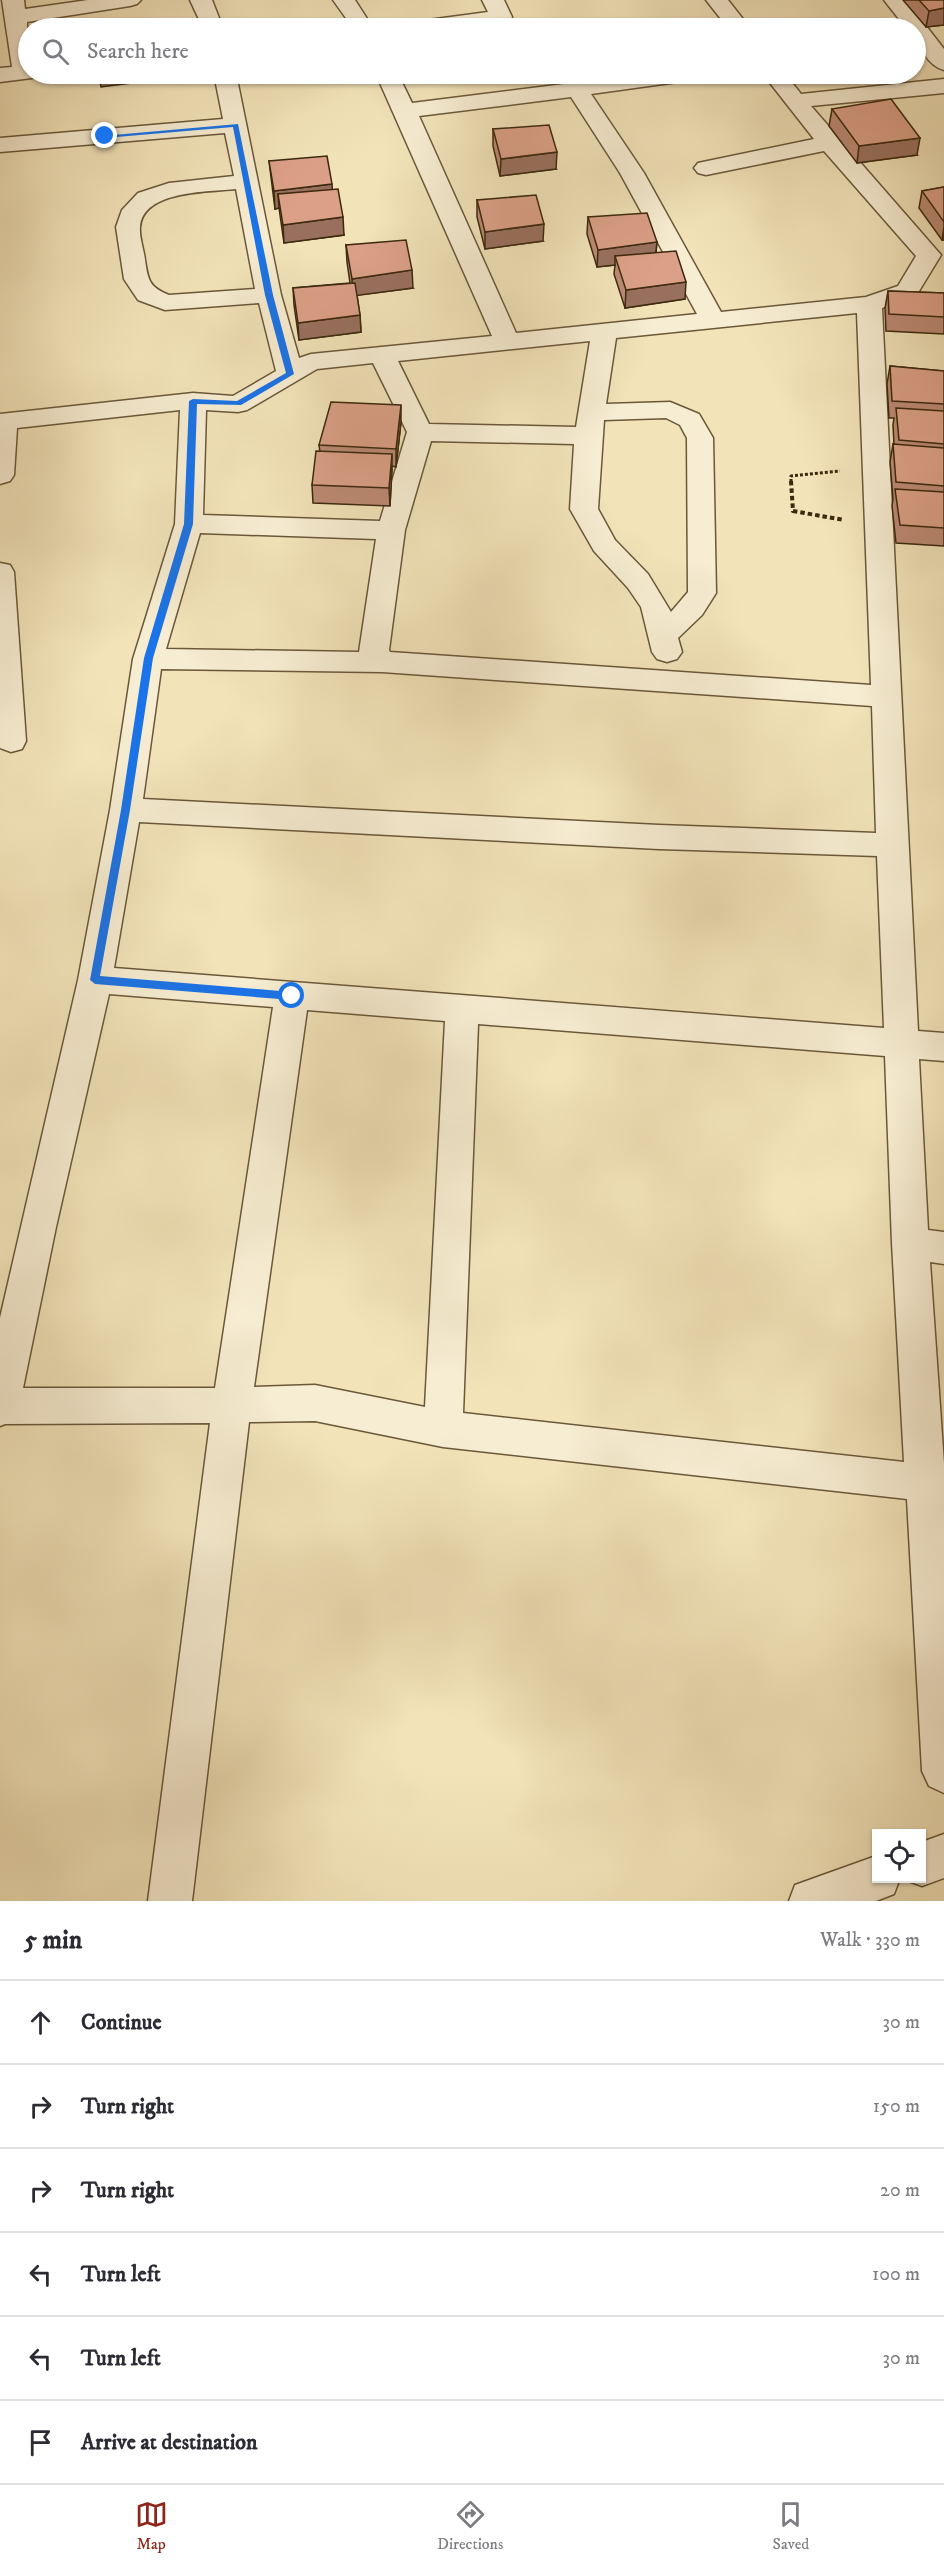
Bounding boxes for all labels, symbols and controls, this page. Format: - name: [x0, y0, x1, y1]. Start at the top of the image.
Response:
- search box: [18, 18, 926, 84]
- icon: search: [39, 35, 72, 68]
- text: Search here: [87, 38, 189, 65]
- route end: [91, 122, 117, 148]
- route start: [278, 982, 304, 1008]
- map controls: [872, 1829, 926, 1883]
- button: locate: [872, 1829, 926, 1883]
- text: 5 min: [24, 1924, 82, 1957]
- text: Walk · 330 m: [820, 1928, 920, 1953]
- icon: ahead: [24, 2006, 57, 2039]
- text: Continue: [81, 2009, 162, 2036]
- text: 30 m: [882, 2010, 920, 2035]
- icon: right: [24, 2090, 57, 2123]
- text: Turn right: [81, 2093, 174, 2120]
- text: 150 m: [873, 2094, 920, 2119]
- icon: right: [24, 2174, 57, 2207]
- text: Turn right: [81, 2177, 174, 2204]
- text: 20 m: [880, 2178, 920, 2203]
- icon: left: [24, 2258, 57, 2291]
- text: Turn left: [81, 2261, 161, 2288]
- text: 100 m: [872, 2262, 920, 2287]
- icon: left: [24, 2342, 57, 2375]
- text: Turn left: [81, 2345, 161, 2372]
- text: 30 m: [882, 2346, 920, 2371]
- icon: arrive: [24, 2426, 57, 2459]
- text: Arrive at destination: [81, 2429, 258, 2456]
- tab: Map: [135, 2498, 168, 2554]
- tab: Directions: [437, 2498, 503, 2554]
- tab: Saved: [773, 2498, 809, 2554]

